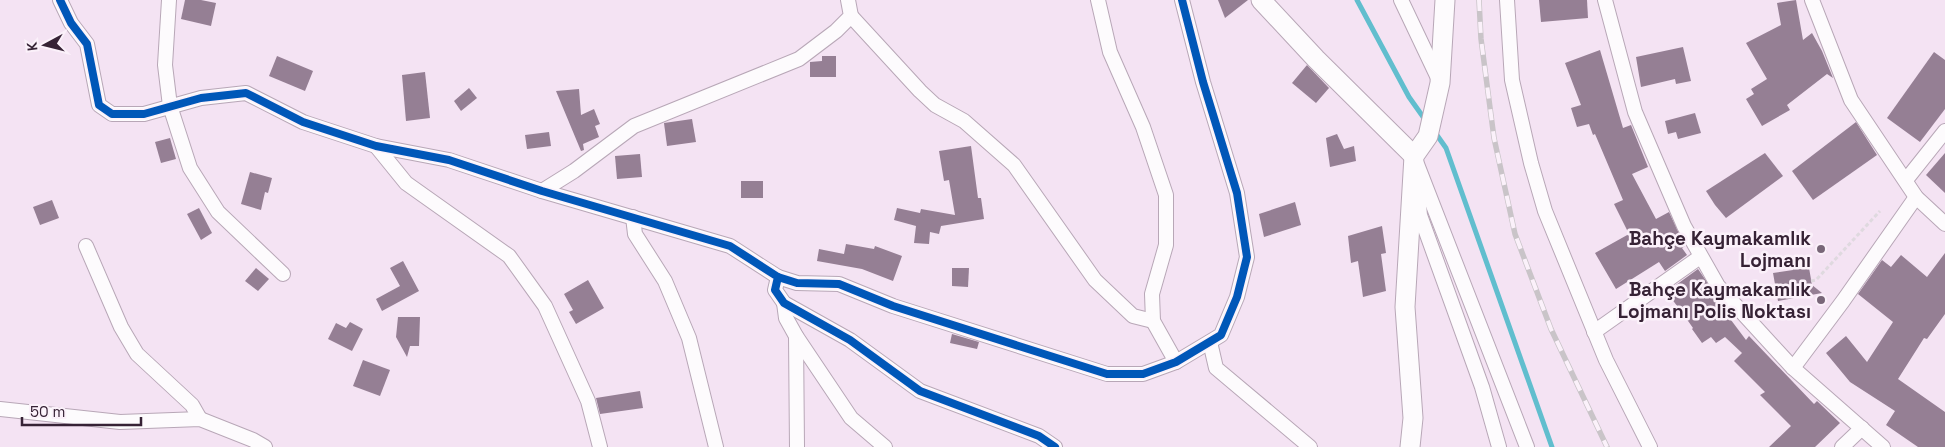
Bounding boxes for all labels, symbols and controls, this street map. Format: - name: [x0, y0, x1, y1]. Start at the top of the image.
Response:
- north arrow: [20, 20, 70, 70]
- text: K: [23, 41, 42, 52]
- place label: Bahçe Kaymakamlık Lojmanı: [1629, 226, 1811, 273]
- marker: Bahçe Kaymakamlık Lojmanı: [1815, 243, 1827, 255]
- place label: Bahçe Kaymakamlık Lojmanı Polis Noktası: [1618, 277, 1811, 324]
- marker: Bahçe Kaymakamlık Lojmanı Polis Noktası: [1815, 294, 1827, 306]
- scale bar: [22, 394, 141, 426]
- text: 50 m: [30, 402, 65, 421]

